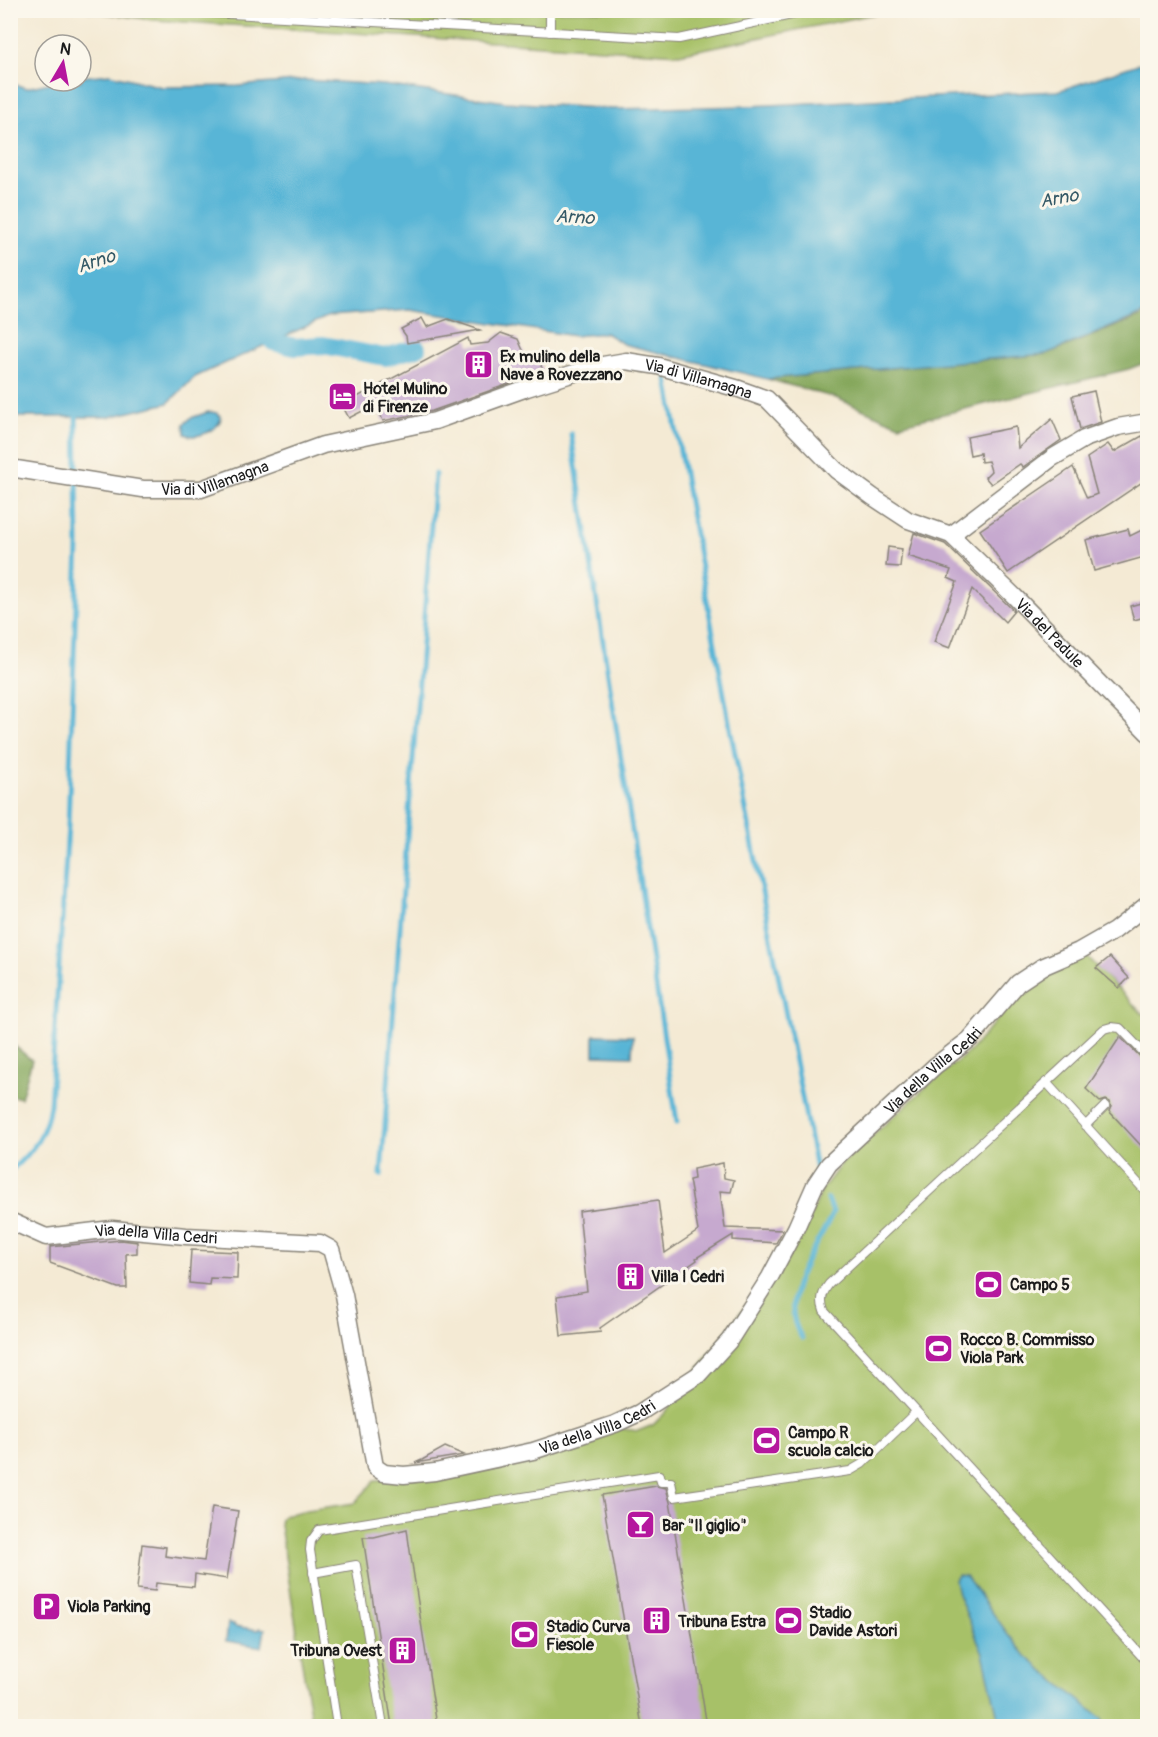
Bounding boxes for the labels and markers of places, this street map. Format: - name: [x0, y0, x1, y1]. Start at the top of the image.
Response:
- place label: Ex mulino della Nave a Rovezzano: [500, 347, 623, 385]
- building icon: Ex mulino della Nave a Rovezzano: [463, 349, 495, 381]
- place label: Hotel Mulino di Firenze: [363, 379, 448, 417]
- hotel icon: Hotel Mulino di Firenze: [326, 381, 358, 413]
- building icon: Villa I Cedri: [614, 1260, 646, 1292]
- place label: Villa I Cedri: [651, 1267, 724, 1287]
- sports icon: Campo 5: [973, 1268, 1005, 1300]
- place label: Campo 5: [1010, 1275, 1070, 1295]
- place label: Rocco B. Commisso Viola Park: [960, 1330, 1095, 1368]
- sports icon: Rocco B. Commisso Viola Park: [923, 1332, 955, 1364]
- place label: Campo R scuola calcio: [788, 1423, 874, 1461]
- sports icon: Campo R scuola calcio: [751, 1425, 783, 1457]
- bar icon: Bar "Il giglio": [625, 1509, 657, 1541]
- place label: Bar "Il giglio": [662, 1516, 747, 1536]
- parking icon: Viola Parking: [30, 1590, 62, 1622]
- place label: Viola Parking: [67, 1597, 151, 1617]
- place label: Stadio Davide Astori: [809, 1603, 897, 1641]
- building icon: Tribuna Estra: [641, 1605, 673, 1637]
- sports icon: Stadio Davide Astori: [772, 1605, 804, 1637]
- place label: Tribuna Estra: [677, 1612, 766, 1632]
- place label: Stadio Curva Fiesole: [546, 1617, 631, 1655]
- sports icon: Stadio Curva Fiesole: [509, 1619, 541, 1651]
- building icon: Tribuna Ovest: [387, 1634, 419, 1666]
- place label: Tribuna Ovest: [289, 1641, 383, 1661]

